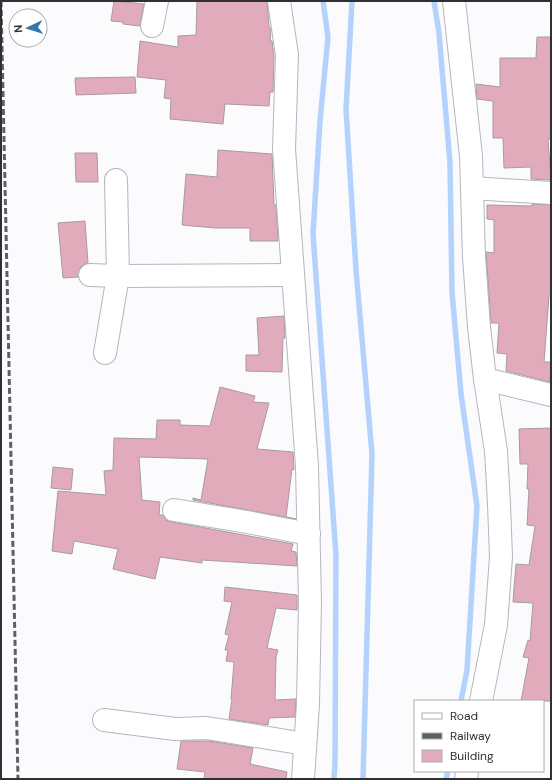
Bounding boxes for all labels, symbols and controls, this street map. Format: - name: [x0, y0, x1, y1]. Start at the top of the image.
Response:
- north arrow: [8, 8, 48, 48]
- text: N: [11, 24, 25, 33]
- legend: [414, 700, 544, 772]
- text: Road: [450, 708, 478, 724]
- text: Railway: [450, 728, 491, 744]
- text: Building: [450, 748, 494, 764]

